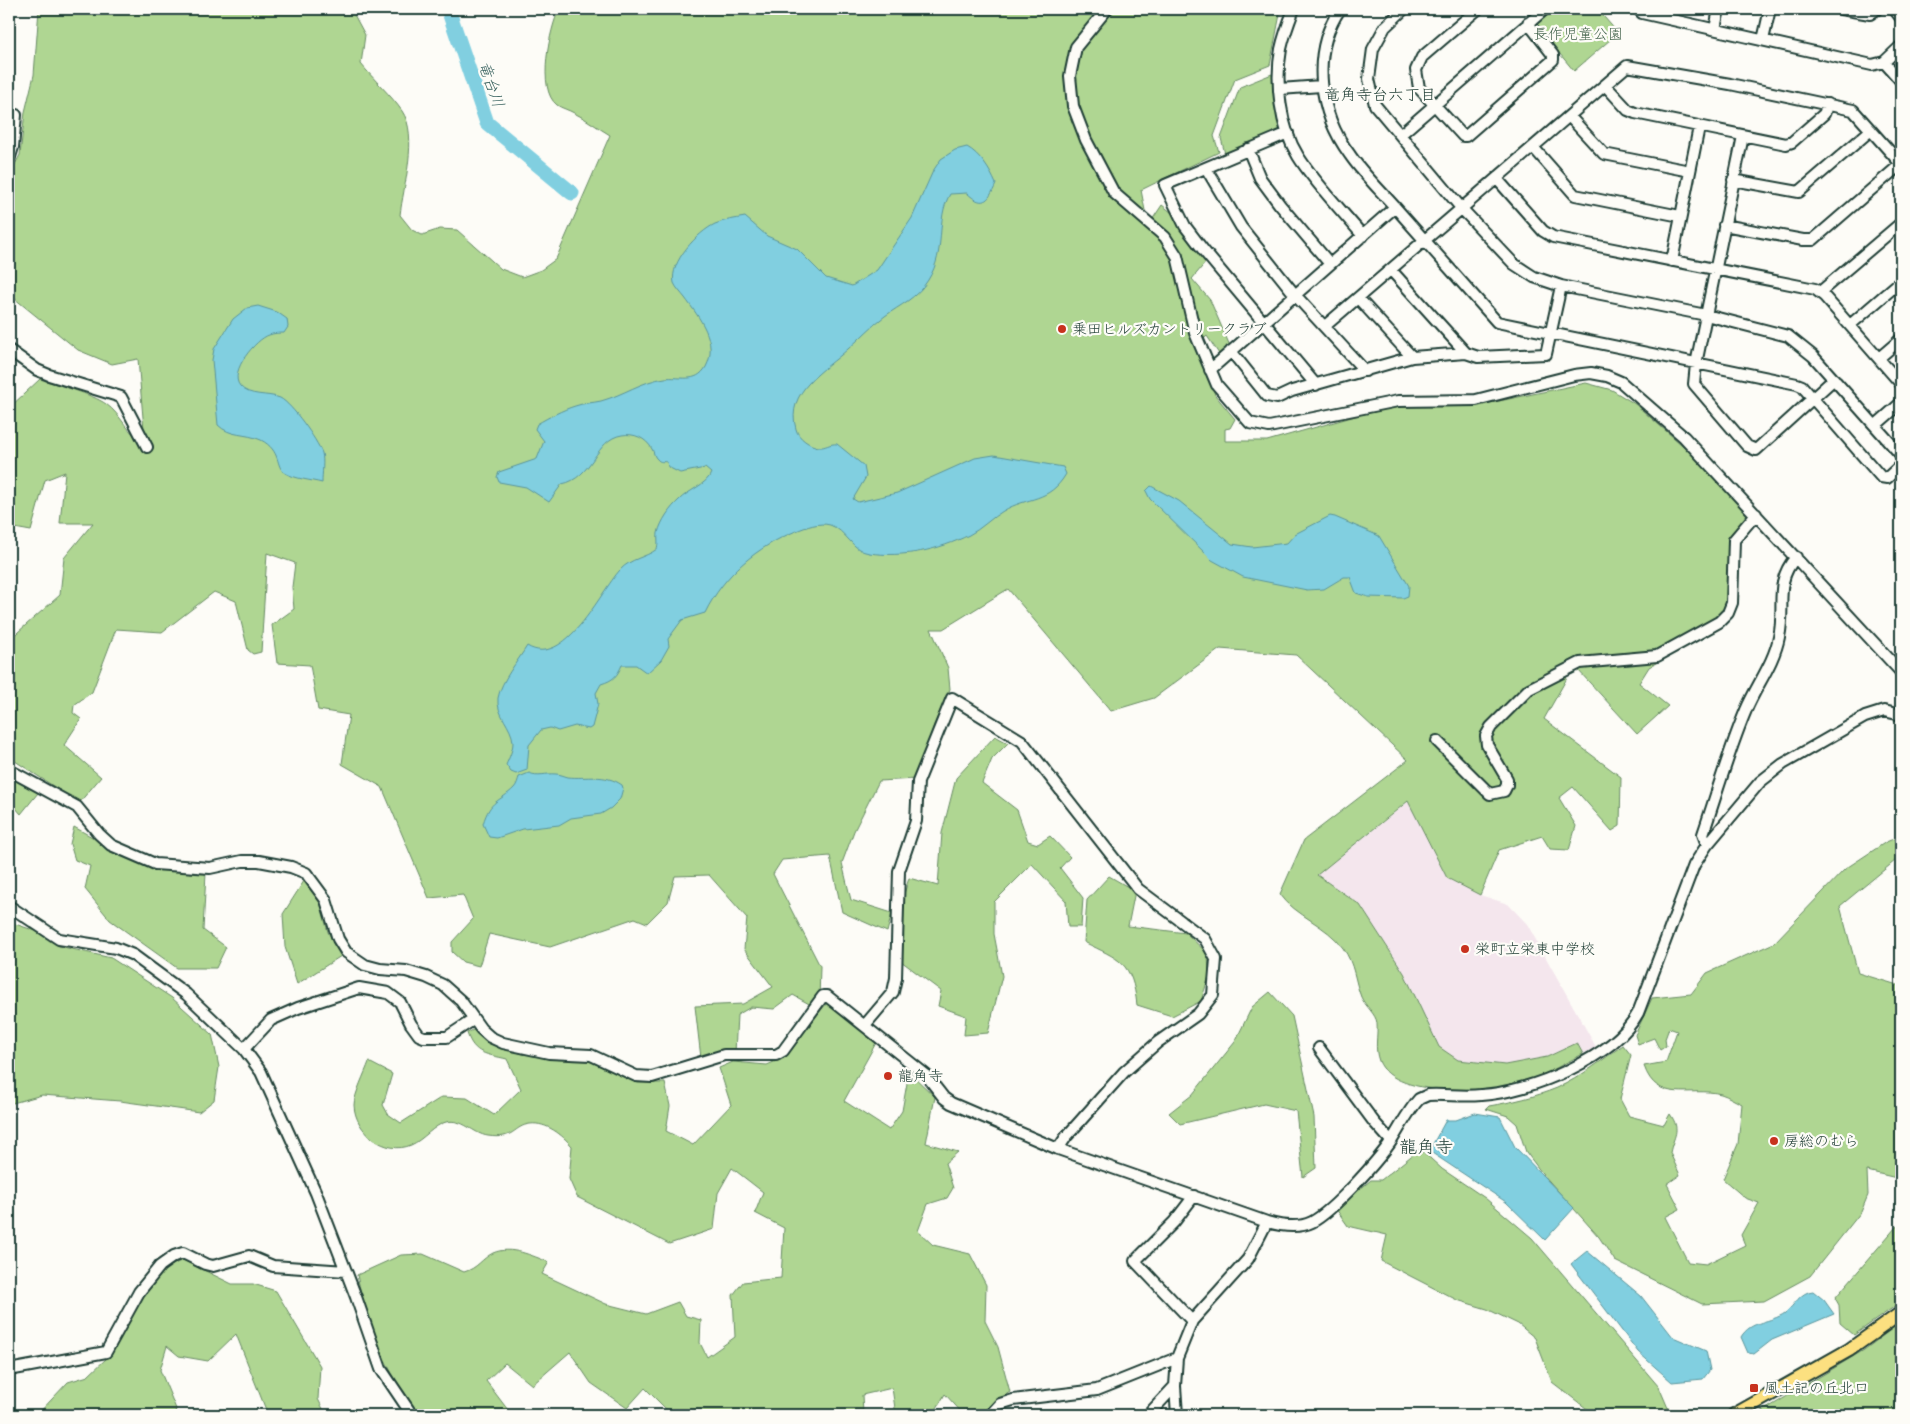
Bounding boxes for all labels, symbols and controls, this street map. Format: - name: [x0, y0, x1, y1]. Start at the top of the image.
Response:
- park label: 長作児童公園: [1533, 25, 1623, 44]
- water label: 竜台川: [474, 58, 508, 110]
- district label: 竜角寺台六丁目: [1324, 85, 1436, 105]
- place label: 乗田ヒルズカントリークラブ: [1072, 320, 1267, 339]
- marker: 乗田ヒルズカントリークラブ: [1056, 323, 1068, 335]
- place label: 栄町立栄東中学校: [1475, 940, 1595, 959]
- marker: 栄町立栄東中学校: [1459, 943, 1471, 955]
- place label: 龍角寺: [898, 1067, 943, 1086]
- marker: 龍角寺: [882, 1070, 894, 1082]
- place label: 房総のむら: [1784, 1132, 1859, 1151]
- marker: 房総のむら: [1768, 1135, 1780, 1147]
- district label: 龍角寺: [1399, 1136, 1453, 1159]
- place label: 風土記の丘北口: [1764, 1379, 1869, 1398]
- marker: 風土記の丘北口: [1748, 1382, 1760, 1394]

